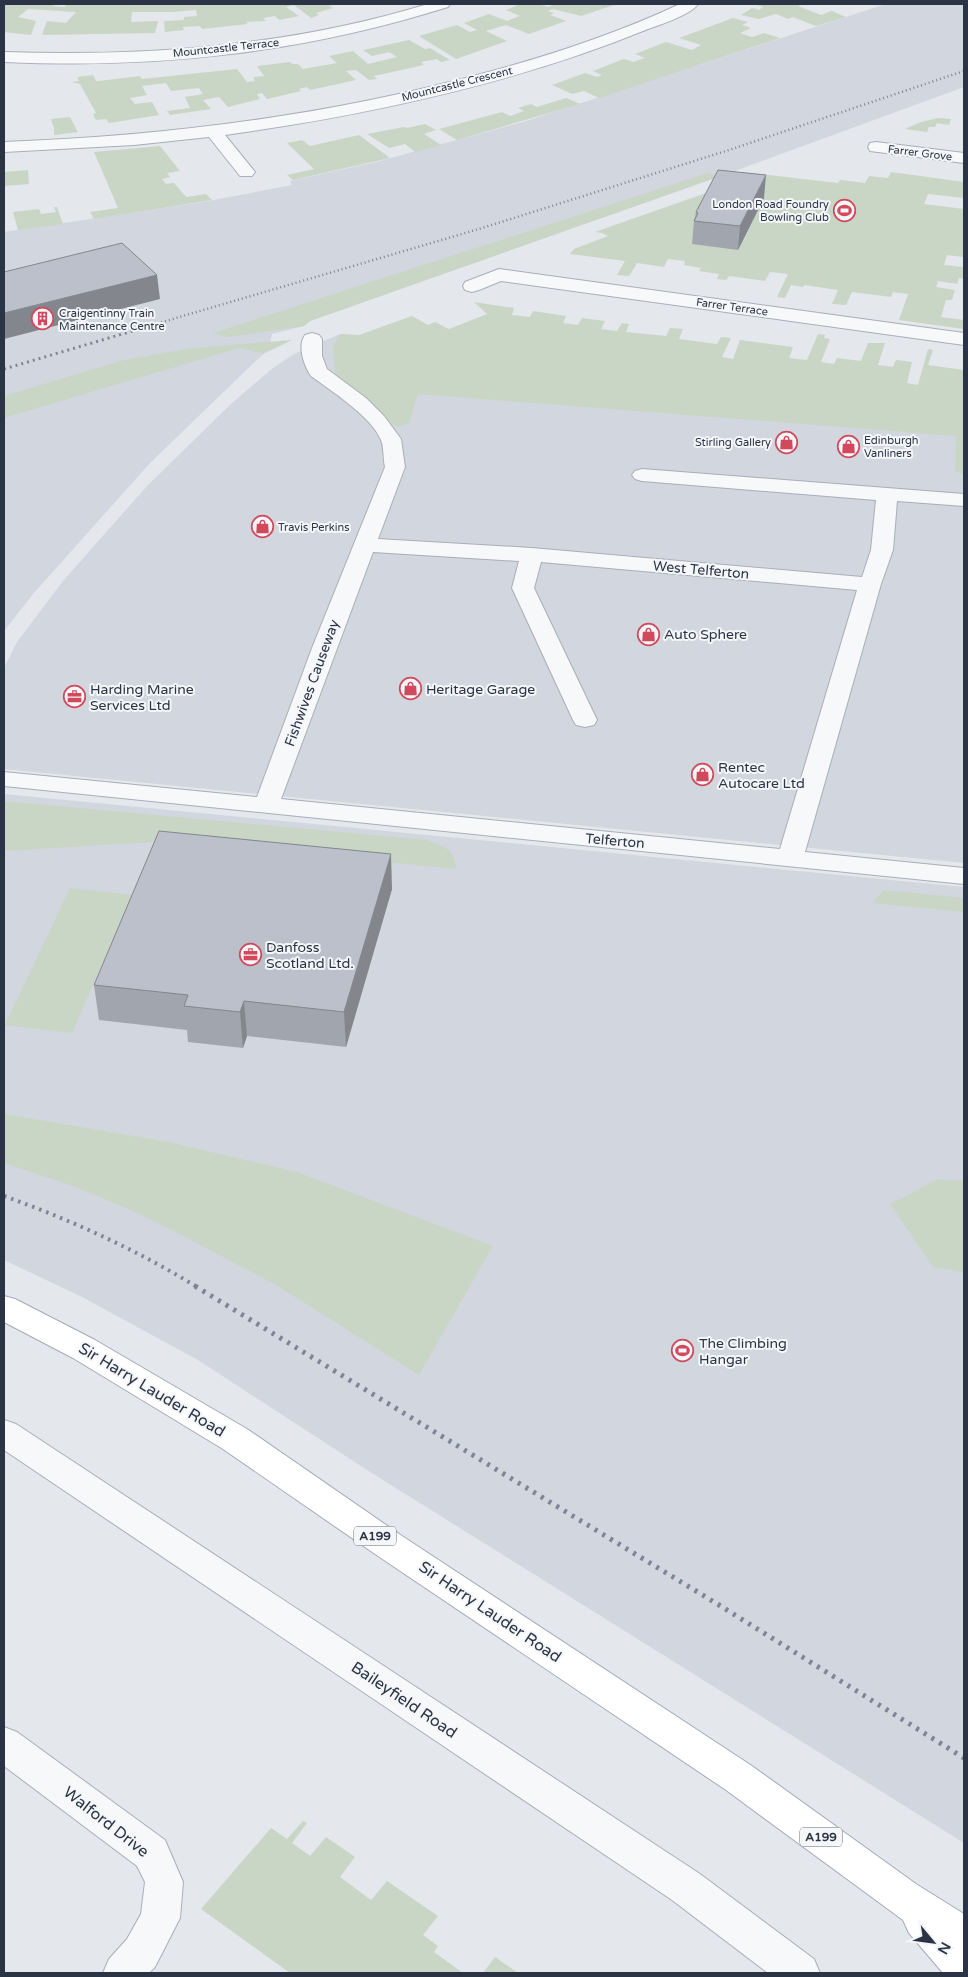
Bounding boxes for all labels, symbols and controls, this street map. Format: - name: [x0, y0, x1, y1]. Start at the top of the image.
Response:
- street label: Mountcastle Terrace: [172, 36, 280, 60]
- street label: Mountcastle Crescent: [400, 64, 514, 104]
- street label: Farrer Grove: [887, 143, 953, 163]
- place label: London Road Foundry Bowling Club: [712, 198, 829, 224]
- sports icon: London Road Foundry Bowling Club: [833, 198, 857, 222]
- street label: Farrer Terrace: [695, 296, 769, 318]
- building icon: Craigentinny Train Maintenance Centre: [31, 307, 55, 331]
- place label: Craigentinny Train Maintenance Centre: [59, 307, 165, 333]
- shop icon: Stirling Gallery: [775, 430, 799, 454]
- shop icon: Edinburgh Vanliners: [836, 434, 860, 458]
- place label: Edinburgh Vanliners: [864, 434, 919, 460]
- place label: Stirling Gallery: [695, 436, 771, 449]
- shop icon: Travis Perkins: [250, 515, 274, 539]
- place label: Travis Perkins: [278, 521, 349, 534]
- street label: West Telferton: [652, 557, 750, 583]
- street label: Fishwives Causeway: [281, 617, 343, 749]
- shop icon: Auto Sphere: [636, 622, 660, 646]
- place label: Auto Sphere: [664, 626, 747, 643]
- shop icon: Heritage Garage: [398, 677, 422, 701]
- place label: Harding Marine Services Ltd: [90, 681, 194, 714]
- place label: Heritage Garage: [426, 681, 535, 698]
- office icon: Harding Marine Services Ltd: [62, 685, 86, 709]
- place label: Rentec Autocare Ltd: [718, 759, 805, 792]
- shop icon: Rentec Autocare Ltd: [690, 763, 714, 787]
- street label: Telferton: [585, 830, 645, 852]
- place label: Danfoss Scotland Ltd.: [266, 939, 354, 972]
- office icon: Danfoss Scotland Ltd.: [238, 943, 262, 967]
- place label: The Climbing Hangar: [699, 1335, 787, 1368]
- street label: Sir Harry Lauder Road: [75, 1338, 229, 1442]
- sports icon: The Climbing Hangar: [671, 1339, 695, 1363]
- road number: A199: [354, 1526, 396, 1545]
- street label: Sir Harry Lauder Road: [415, 1557, 565, 1667]
- street label: Baileyfield Road: [347, 1657, 461, 1743]
- street label: Walford Drive: [59, 1782, 153, 1862]
- road number: A199: [800, 1828, 842, 1846]
- north arrow: [908, 1917, 958, 1967]
- text: N: [934, 1939, 954, 1957]

